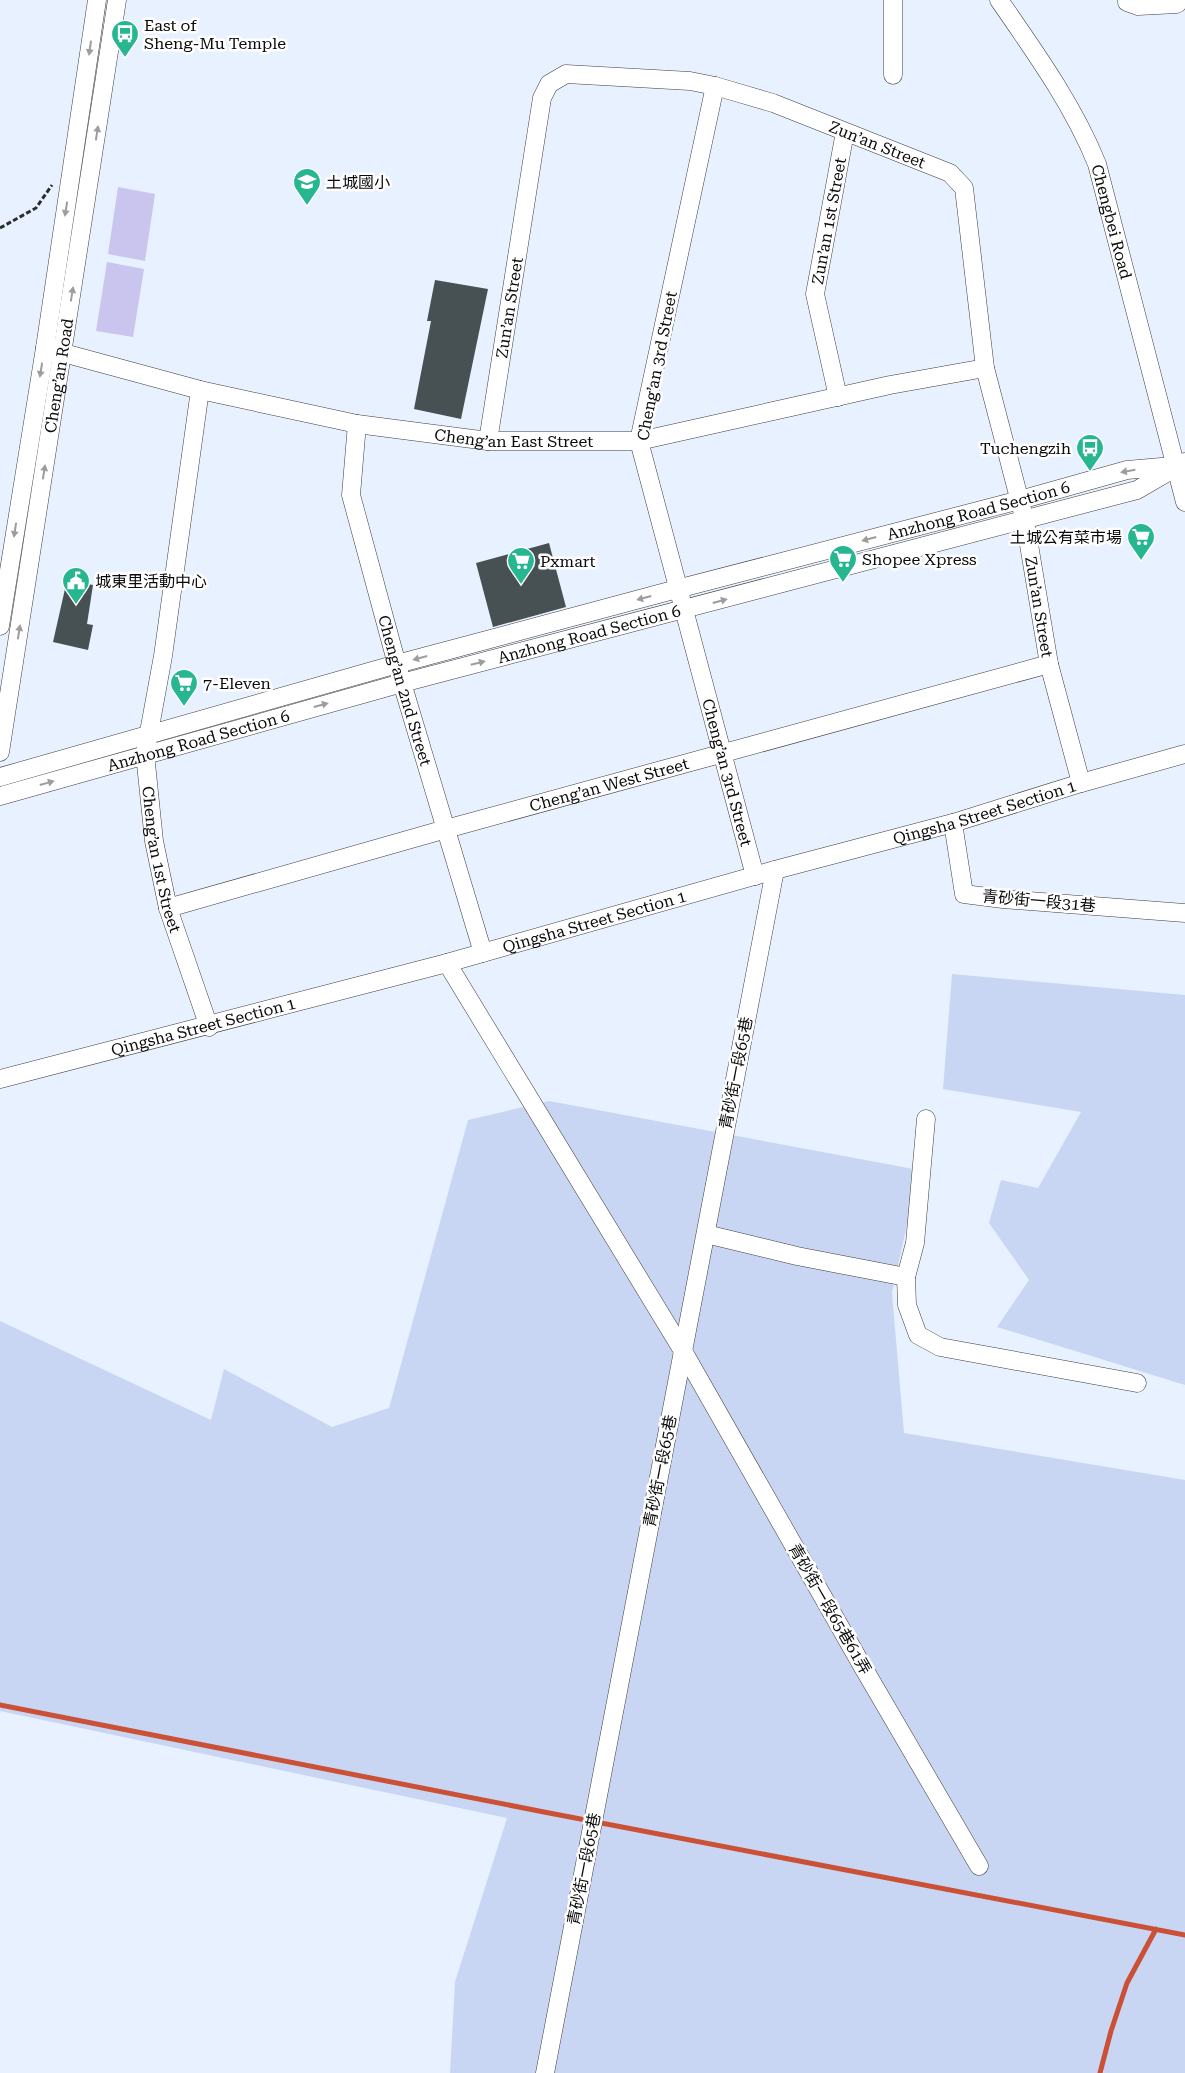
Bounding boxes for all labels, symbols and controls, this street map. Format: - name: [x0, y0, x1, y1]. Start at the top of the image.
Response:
- place label: East of Sheng-Mu Temple: [144, 16, 286, 53]
- bus stop icon: East of Sheng-Mu Temple: [110, 19, 140, 58]
- one-way arrow: [86, 41, 94, 57]
- street label: Zun’an Street: [826, 117, 928, 172]
- one-way arrow: [93, 125, 101, 141]
- street label: Zun’an 1st Street: [808, 156, 850, 286]
- street label: Chengbei Road: [1088, 162, 1136, 281]
- school or university icon: 土城國小: [292, 167, 322, 206]
- place label: 土城國小: [326, 173, 390, 192]
- one-way arrow: [62, 201, 70, 217]
- street label: Zun’an Street: [492, 256, 526, 360]
- one-way arrow: [69, 286, 77, 302]
- street label: Cheng’an 3rd Street: [633, 290, 681, 442]
- street label: Cheng’an Road: [40, 317, 77, 434]
- one-way arrow: [37, 362, 45, 378]
- street label: Cheng’an East Street: [433, 425, 593, 451]
- bus stop icon: Tuchengzih: [1075, 433, 1105, 472]
- place label: Tuchengzih: [980, 439, 1071, 458]
- one-way arrow: [41, 463, 49, 479]
- one-way arrow: [1119, 467, 1135, 475]
- street label: Anzhong Road Section 6: [885, 477, 1072, 544]
- one-way arrow: [11, 522, 19, 538]
- supermarket icon: 土城公有菜市場: [1126, 522, 1156, 561]
- place label: 土城公有菜市場: [1010, 528, 1122, 547]
- one-way arrow: [862, 535, 877, 543]
- supermarket icon: Shopee Xpress: [828, 544, 858, 583]
- supermarket icon: Pxmart: [506, 546, 536, 585]
- place label: Shopee Xpress: [862, 550, 977, 569]
- place label: Pxmart: [540, 552, 596, 571]
- street label: Zun’an Street: [1022, 555, 1057, 659]
- public building icon: 城東里活動中心: [61, 566, 91, 605]
- place label: 城東里活動中心: [95, 572, 207, 591]
- one-way arrow: [637, 594, 652, 602]
- one-way arrow: [713, 597, 728, 605]
- street label: Anzhong Road Section 6: [496, 601, 683, 667]
- street label: Cheng’an 2nd Street: [374, 613, 436, 768]
- one-way arrow: [15, 624, 23, 640]
- one-way arrow: [412, 654, 427, 662]
- one-way arrow: [470, 659, 486, 667]
- supermarket icon: 7-Eleven: [169, 668, 199, 707]
- place label: 7-Eleven: [203, 674, 271, 693]
- street label: Cheng’an 3rd Street: [699, 696, 756, 848]
- one-way arrow: [314, 701, 329, 709]
- street label: Anzhong Road Section 6: [105, 706, 292, 775]
- street label: Cheng’an West Street: [527, 754, 691, 815]
- street label: Qingsha Street Section 1: [891, 776, 1078, 848]
- one-way arrow: [39, 778, 54, 786]
- street label: Cheng’an 1st Street: [139, 785, 185, 935]
- street label: Qingsha Street Section 1: [500, 886, 688, 956]
- street label: 青砂街一段31巷: [981, 887, 1097, 915]
- street label: Qingsha Street Section 1: [109, 993, 298, 1059]
- street label: 青砂街一段65巷: [716, 1015, 756, 1131]
- street label: 青砂街一段65巷: [640, 1413, 680, 1529]
- street label: 青砂街一段65巷61弄: [785, 1540, 875, 1678]
- street label: 青砂街一段65巷: [564, 1811, 604, 1927]

